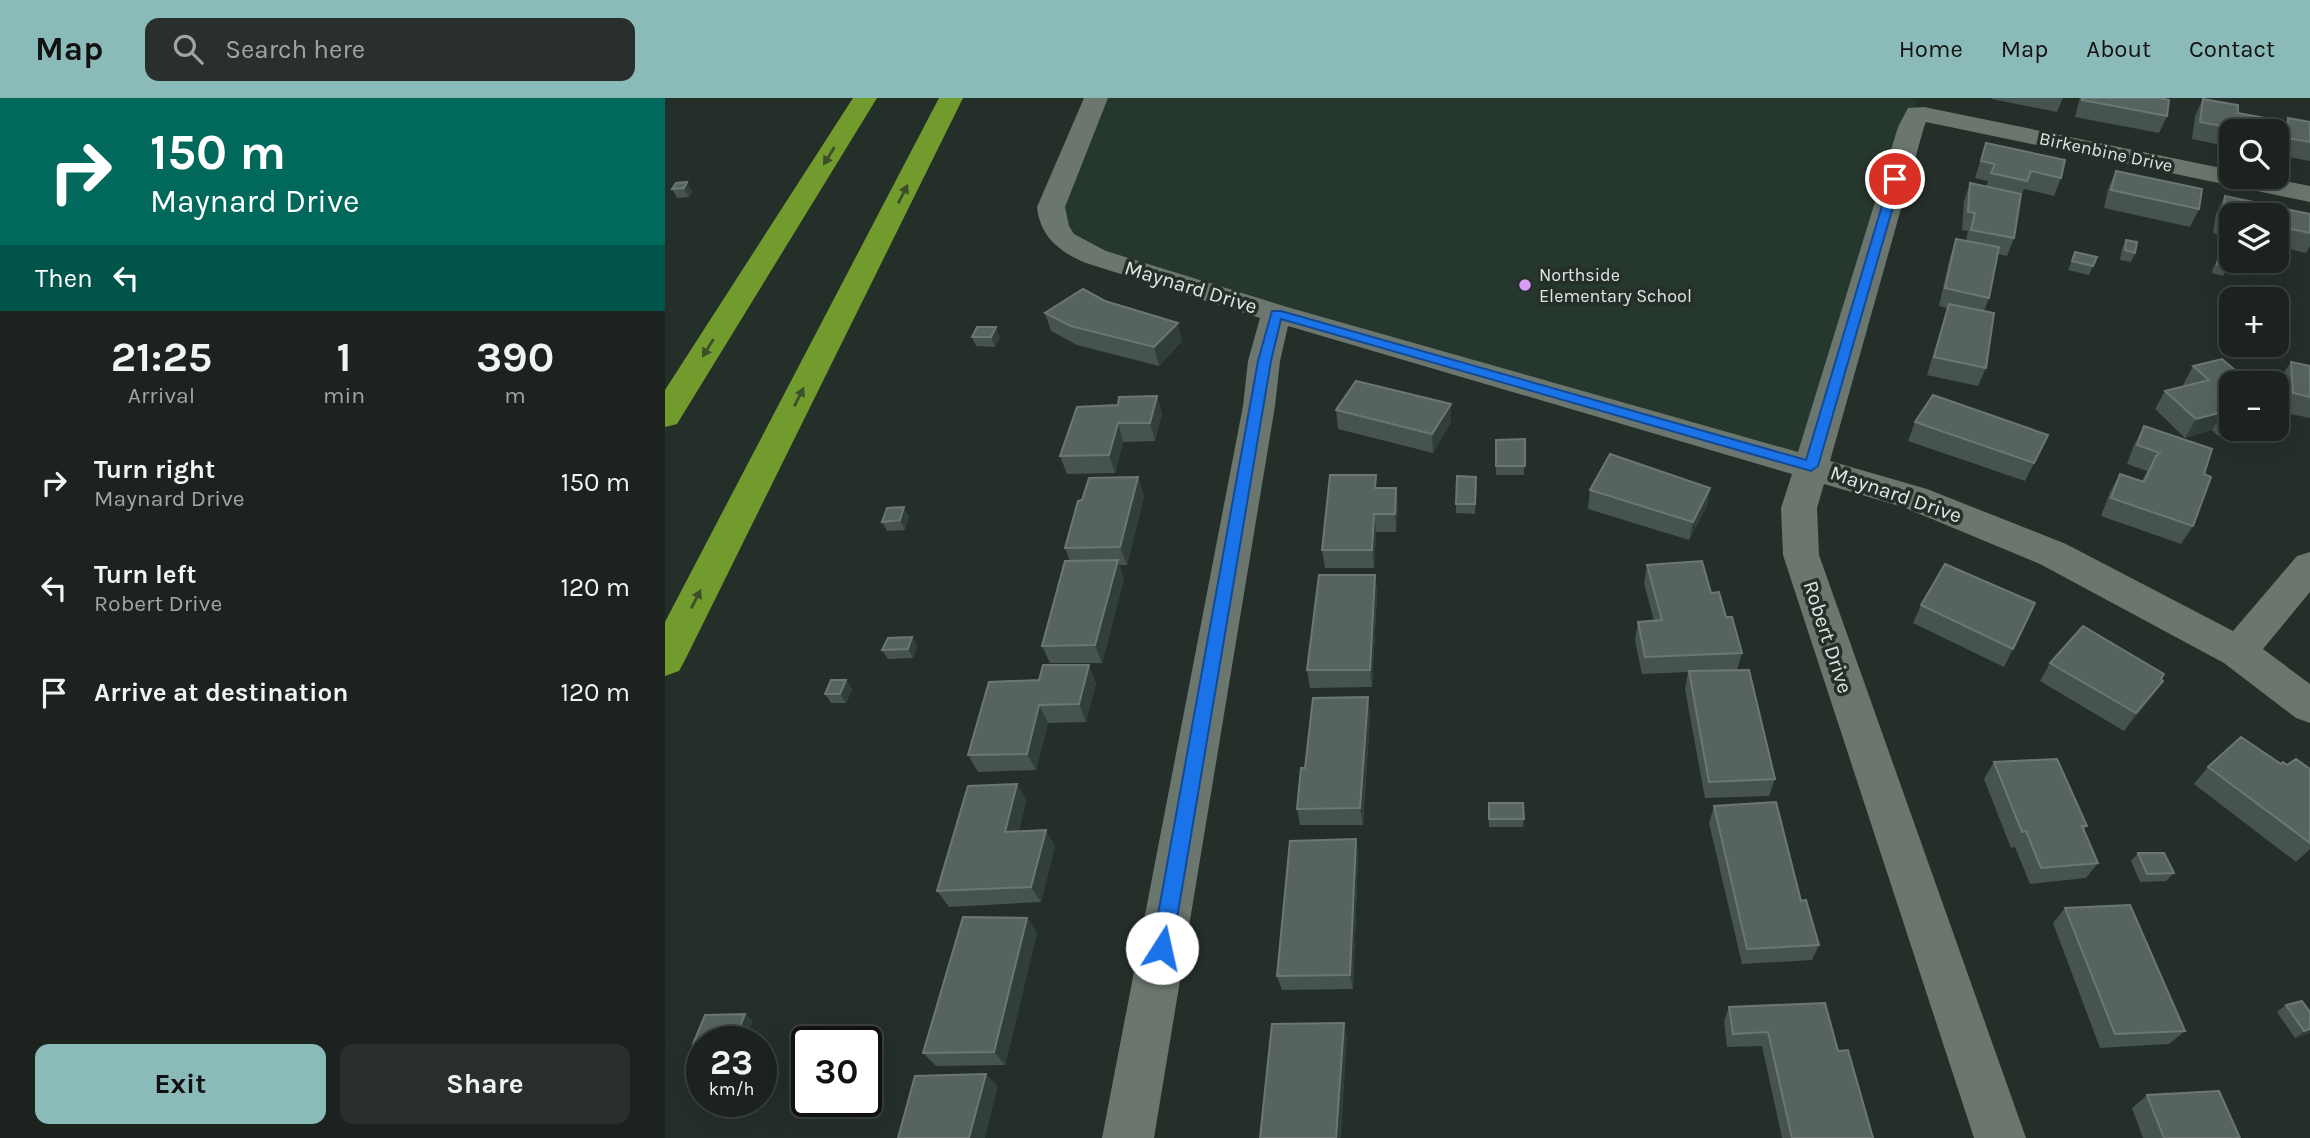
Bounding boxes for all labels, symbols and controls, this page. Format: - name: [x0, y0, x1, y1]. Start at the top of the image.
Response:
- search box: [145, 18, 635, 81]
- text: Map: [35, 30, 103, 68]
- icon: search: [169, 30, 207, 68]
- text: Search here: [225, 34, 365, 65]
- text: Home: [1899, 35, 1963, 63]
- text: Map: [2001, 35, 2048, 63]
- text: About: [2086, 35, 2151, 63]
- text: Contact: [2189, 35, 2275, 63]
- map controls: [2219, 119, 2289, 441]
- button: search: [2219, 119, 2289, 189]
- text: 150 m: [150, 124, 286, 181]
- icon: right: [35, 126, 126, 217]
- street label: Birkenbine Drive: [2037, 127, 2175, 177]
- one-way arrow: [822, 146, 835, 165]
- pin: [1865, 149, 1925, 209]
- icon: arrive: [1876, 160, 1914, 198]
- text: Maynard Drive: [150, 183, 359, 220]
- one-way arrow: [897, 184, 908, 204]
- button: layers: [2219, 203, 2289, 273]
- street label: Maynard Drive: [1122, 255, 1260, 319]
- icon: left: [107, 259, 145, 297]
- text: Then: [35, 263, 93, 294]
- place label: Northside Elementary School: [1539, 264, 1692, 307]
- marker: Northside Elementary School: [1517, 277, 1533, 293]
- button: +: [2219, 287, 2289, 357]
- text: 21:25: [111, 332, 212, 382]
- text: 1: [337, 332, 352, 382]
- text: 390: [476, 332, 554, 382]
- one-way arrow: [701, 339, 714, 358]
- button: −: [2219, 371, 2289, 441]
- text: Arrival: [128, 382, 195, 409]
- text: min: [323, 382, 365, 409]
- text: m: [504, 382, 526, 409]
- one-way arrow: [794, 387, 805, 407]
- text: Turn right: [94, 454, 215, 485]
- street label: Maynard Drive: [1827, 460, 1965, 528]
- icon: right: [35, 464, 73, 502]
- text: 150 m: [561, 467, 630, 498]
- text: Maynard Drive: [94, 485, 245, 512]
- text: Turn left: [94, 559, 196, 590]
- icon: left: [35, 569, 73, 607]
- text: 120 m: [560, 572, 630, 603]
- street label: Robert Drive: [1798, 578, 1858, 696]
- one-way arrow: [690, 589, 702, 609]
- text: Robert Drive: [94, 590, 222, 617]
- icon: arrive: [35, 674, 73, 712]
- text: Arrive at destination: [94, 677, 348, 708]
- text: 120 m: [560, 677, 630, 708]
- position arrow: [1125, 911, 1199, 985]
- speed limit sign: 30: [791, 1026, 882, 1117]
- text: 23: [710, 1042, 753, 1083]
- button: Exit: [35, 1044, 326, 1124]
- button: Share: [340, 1044, 630, 1124]
- text: km/h: [709, 1078, 754, 1100]

